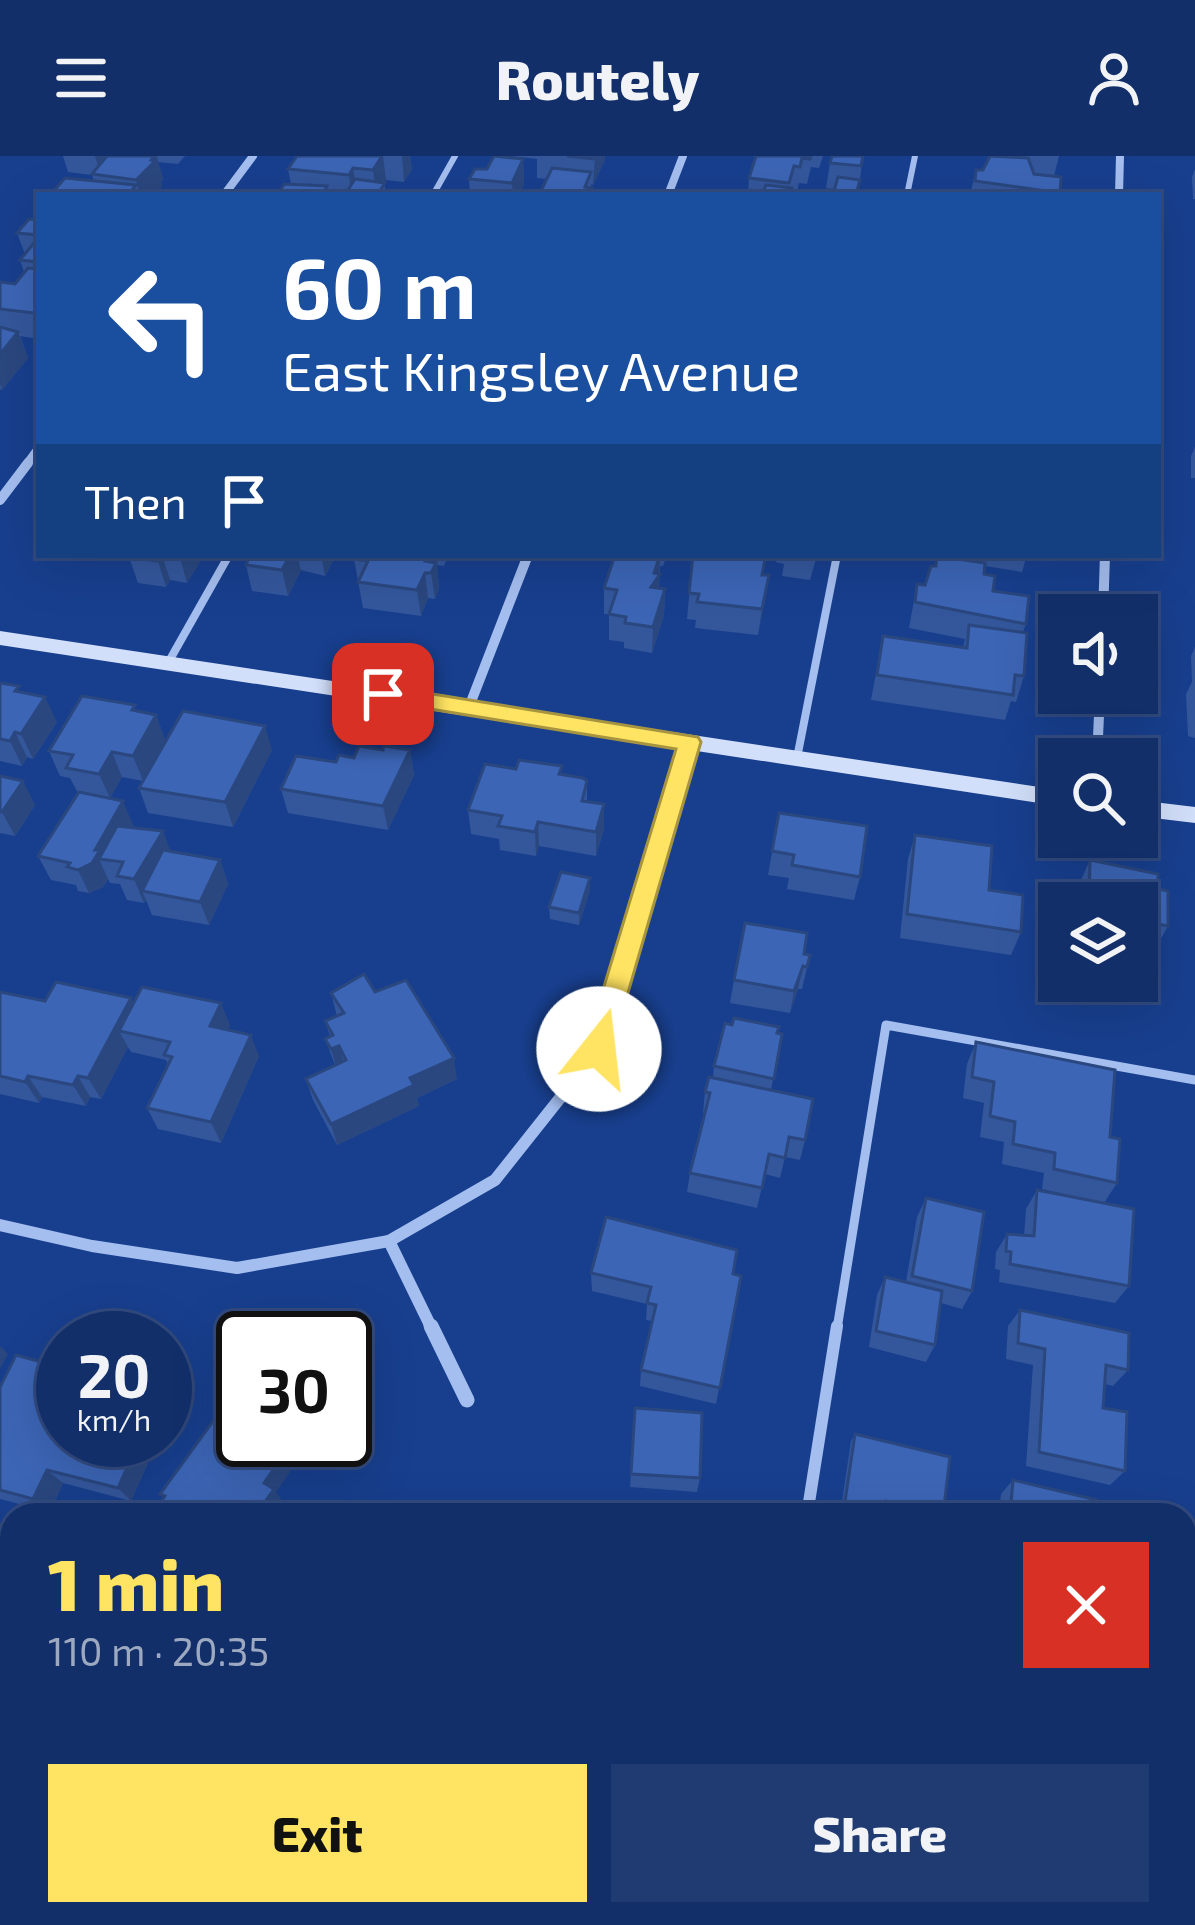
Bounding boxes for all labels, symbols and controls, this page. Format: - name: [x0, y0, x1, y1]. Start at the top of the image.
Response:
- icon: menu: [48, 45, 114, 111]
- icon: person: [1081, 45, 1147, 111]
- text: Routely: [496, 46, 699, 111]
- text: 60 m: [282, 235, 477, 336]
- icon: left: [84, 240, 240, 396]
- text: East Kingsley Avenue: [282, 337, 800, 402]
- icon: arrive: [211, 468, 277, 534]
- text: Then: [84, 474, 187, 528]
- map controls: [1038, 594, 1158, 1002]
- button: sound: [1038, 594, 1158, 714]
- pin: [332, 643, 434, 745]
- icon: arrive: [350, 661, 416, 727]
- button: search: [1038, 738, 1158, 858]
- button: layers: [1038, 882, 1158, 1002]
- position arrow: [536, 986, 662, 1112]
- speed limit sign: 30: [216, 1311, 372, 1467]
- text: 20: [78, 1338, 150, 1410]
- text: km/h: [77, 1401, 151, 1437]
- text: 1 min: [48, 1539, 224, 1625]
- button: close: [1023, 1542, 1149, 1668]
- text: 110 m · 20:35: [48, 1627, 269, 1674]
- button: Exit: [48, 1764, 587, 1902]
- button: Share: [611, 1764, 1149, 1902]

